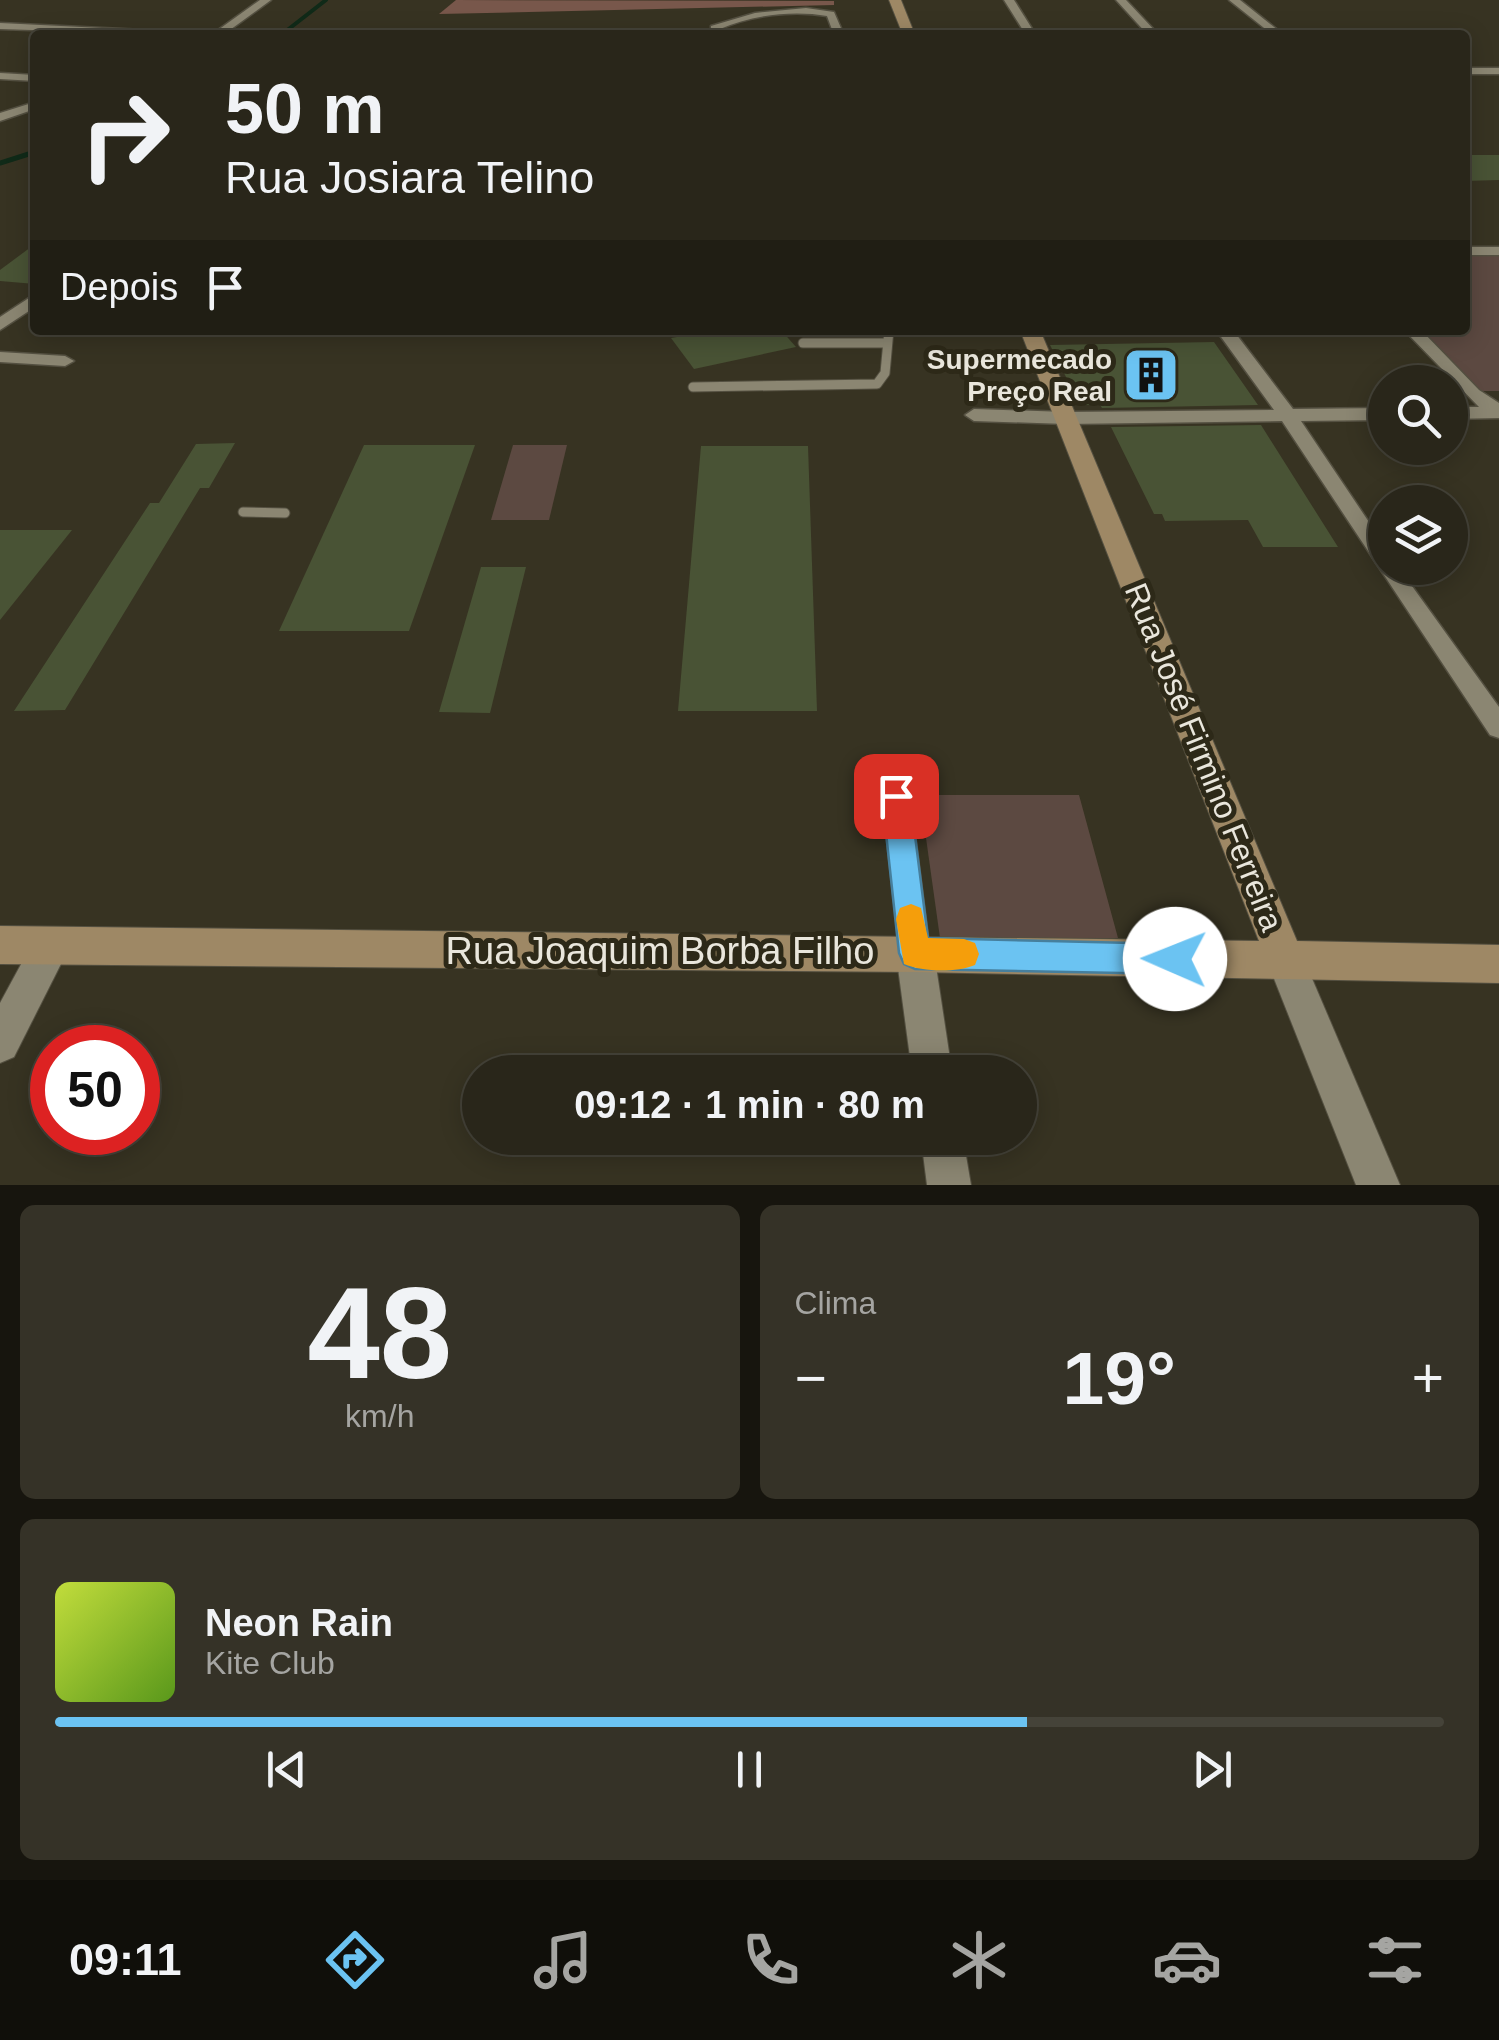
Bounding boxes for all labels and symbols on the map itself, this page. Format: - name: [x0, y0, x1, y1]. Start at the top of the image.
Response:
- place label: Supermecado Preço Real: [927, 344, 1112, 407]
- building icon: Supermecado Preço Real: [1121, 345, 1181, 405]
- street label: Rua José Firmino Ferreira: [1118, 578, 1290, 936]
- pin: [854, 754, 939, 839]
- position arrow: [1123, 907, 1227, 1011]
- street label: Rua Joaquim Borba Filho: [446, 930, 874, 972]
- speed limit sign: 50: [30, 1025, 160, 1155]

